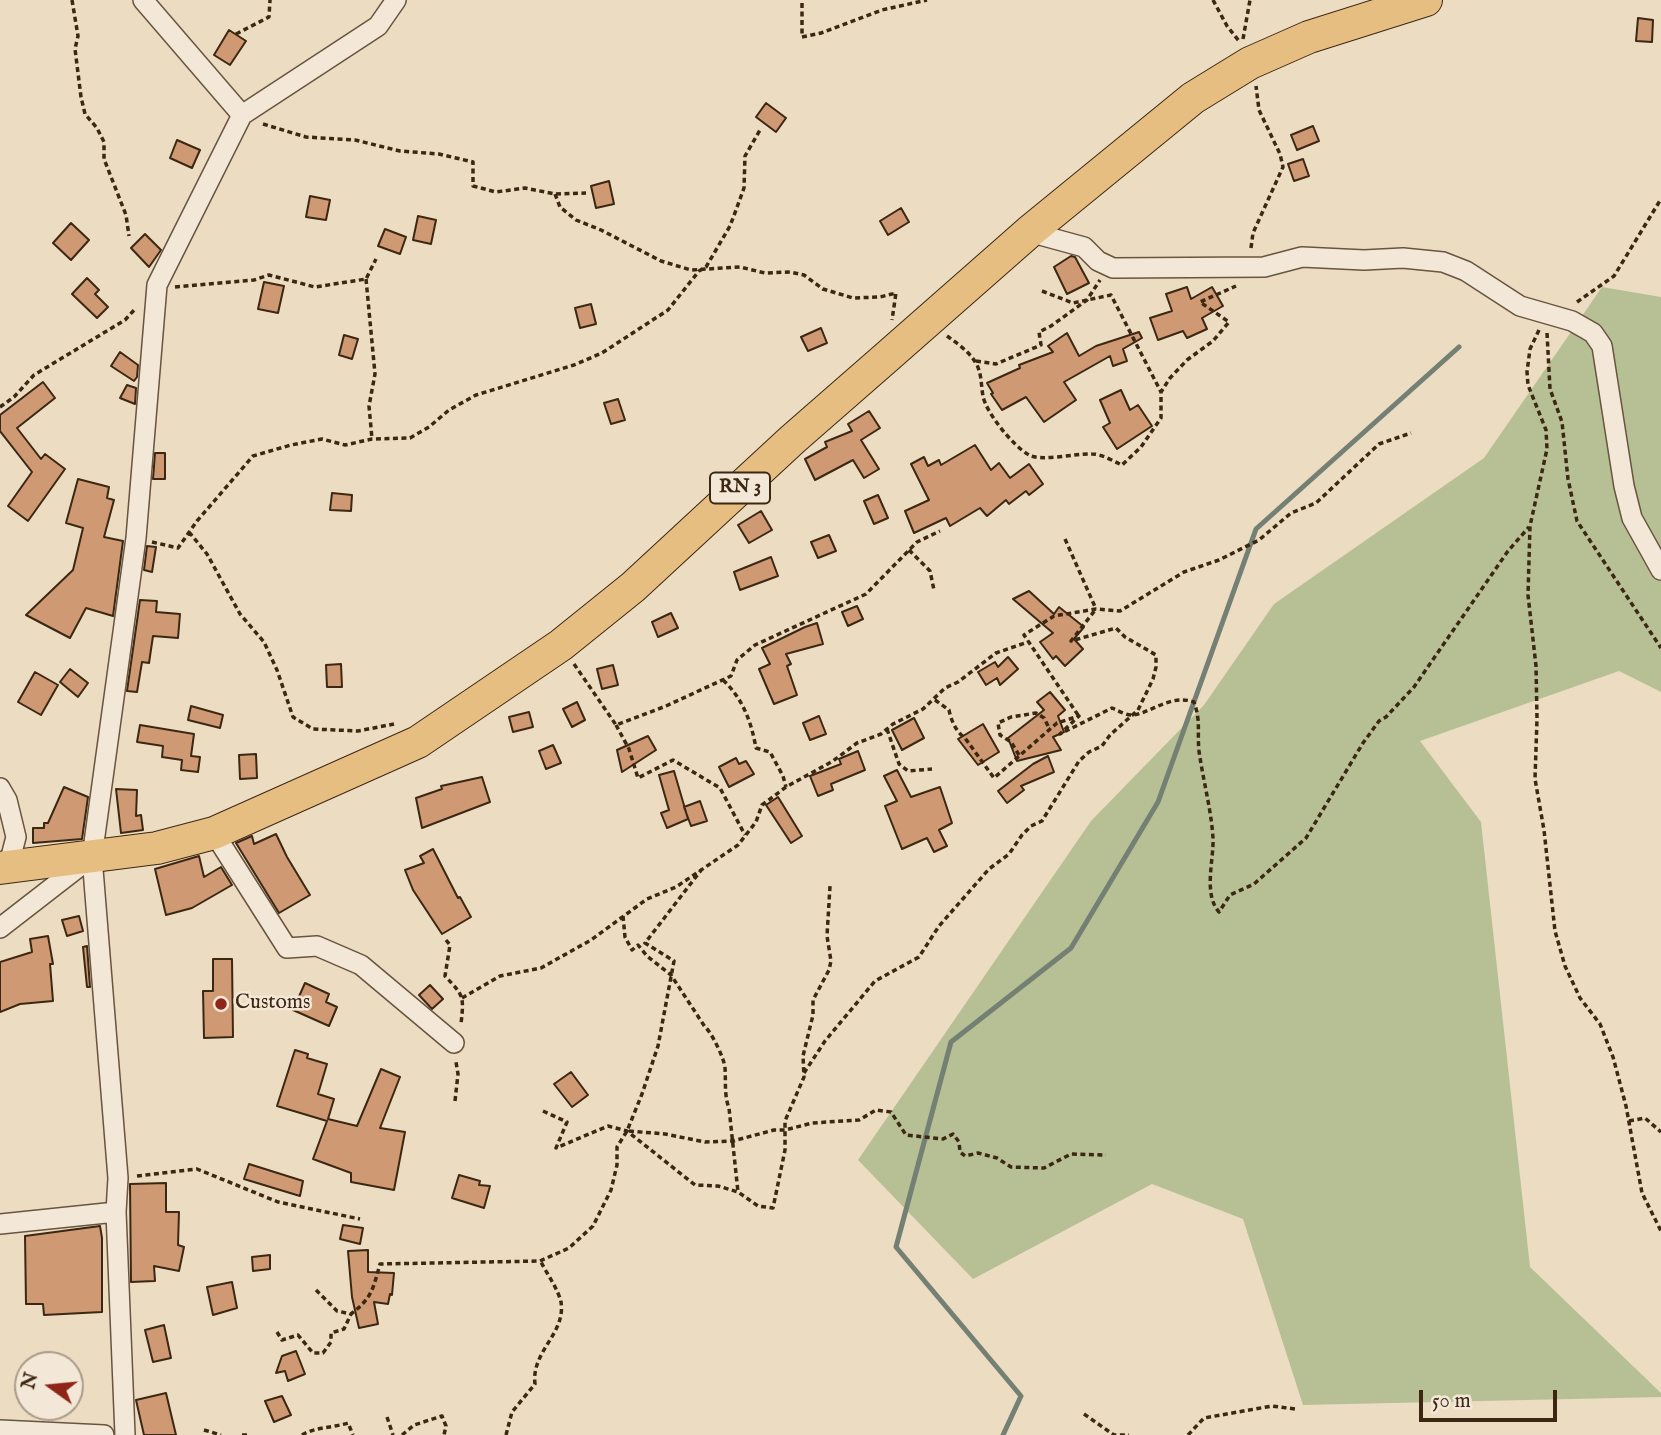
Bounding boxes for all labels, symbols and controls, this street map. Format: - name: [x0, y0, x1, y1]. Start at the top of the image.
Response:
- road number: RN 3: [710, 472, 770, 503]
- place label: Customs: [235, 991, 310, 1017]
- marker: Customs: [213, 996, 229, 1012]
- north arrow: [14, 1351, 84, 1421]
- text: N: [17, 1370, 44, 1392]
- scale bar: [1423, 1376, 1561, 1420]
- text: 50 m: [1432, 1388, 1471, 1415]

